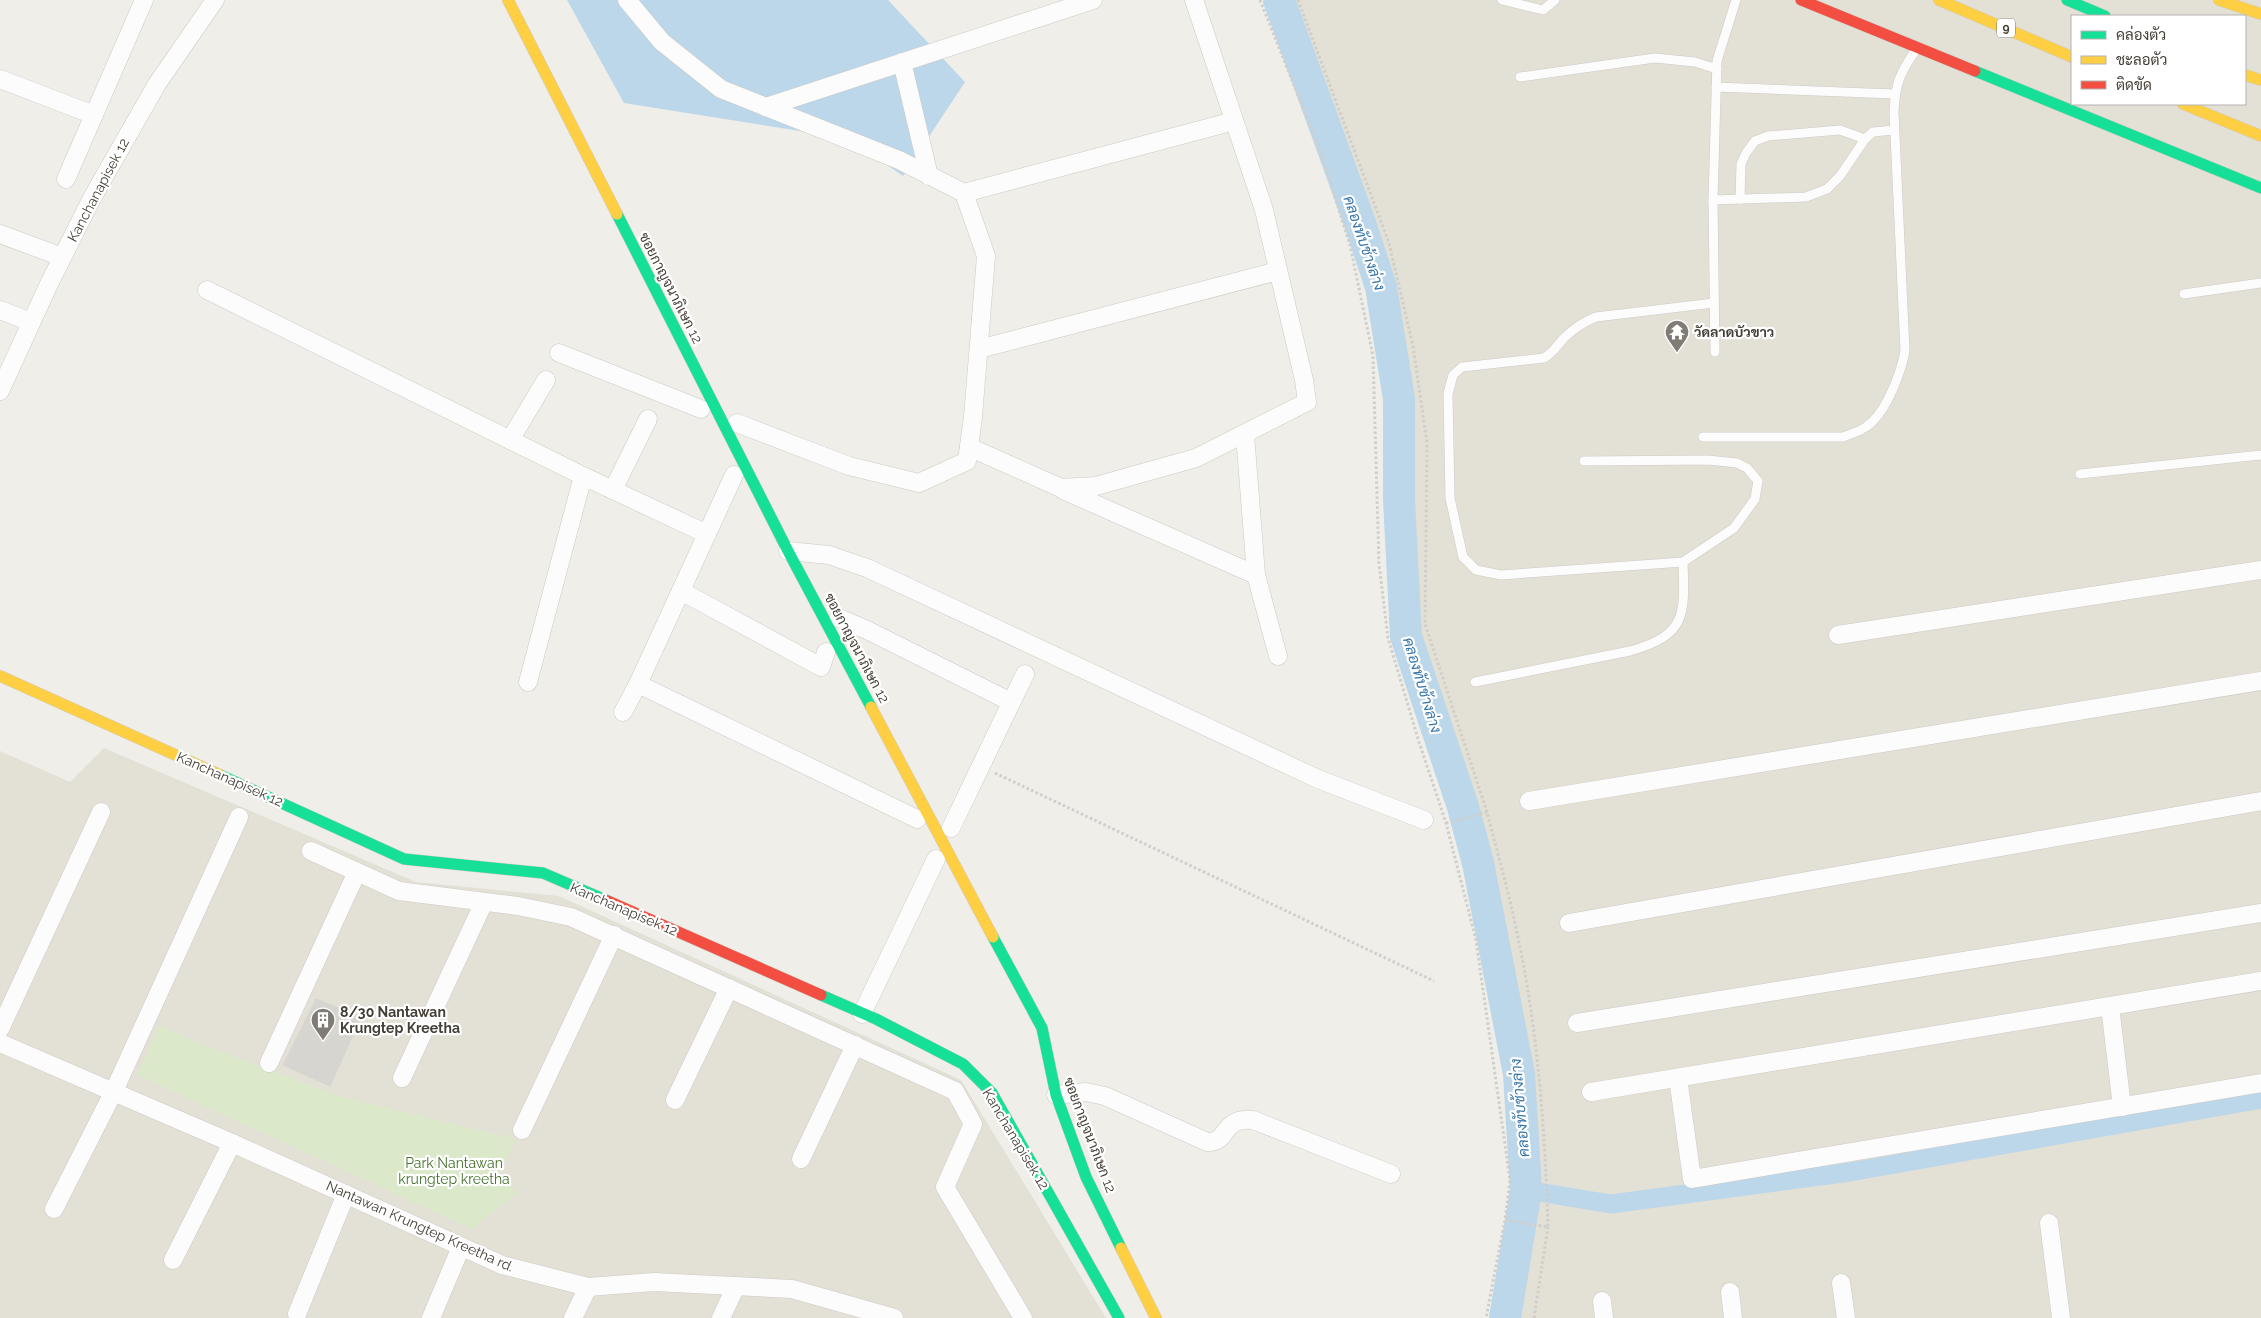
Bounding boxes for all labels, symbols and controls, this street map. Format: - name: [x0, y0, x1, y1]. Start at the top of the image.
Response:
- legend: [2071, 15, 2246, 105]
- road number: 9: [1997, 18, 2015, 38]
- text: คล่องตัว: [2116, 25, 2166, 44]
- text: ชะลอตัว: [2116, 51, 2167, 69]
- text: ติดขัด: [2116, 76, 2152, 94]
- street label: Kanchanapisek 12: [64, 135, 132, 245]
- water label: คลองทับช้างล่าง: [1339, 193, 1390, 293]
- street label: ซอยกาญจนาภิเษก 12: [635, 230, 706, 347]
- temple icon: วัดลาดบัวขาว: [1664, 319, 1690, 353]
- place label: วัดลาดบัวขาว: [1694, 324, 1774, 340]
- street label: ซอยกาญจนาภิเษก 12: [820, 590, 893, 706]
- water label: คลองทับช้างล่าง: [1399, 635, 1446, 735]
- street label: Kanchanapisek 12: [174, 748, 286, 810]
- street label: Kanchanapisek 12: [568, 879, 680, 939]
- place label: 8/30 Nantawan Krungtep Kreetha: [340, 1004, 460, 1036]
- building icon: 8/30 Nantawan Krungtep Kreetha: [310, 1007, 336, 1041]
- water label: คลองทับช้างล่าง: [1506, 1058, 1533, 1158]
- street label: ซอยกาญจนาภิเษก 12: [1060, 1075, 1119, 1195]
- street label: Kanchanapisek 12: [980, 1086, 1052, 1192]
- park label: Park Nantawan krungtep kreetha: [398, 1155, 510, 1187]
- street label: Nantawan Krungtep Kreetha rd.: [324, 1177, 516, 1275]

